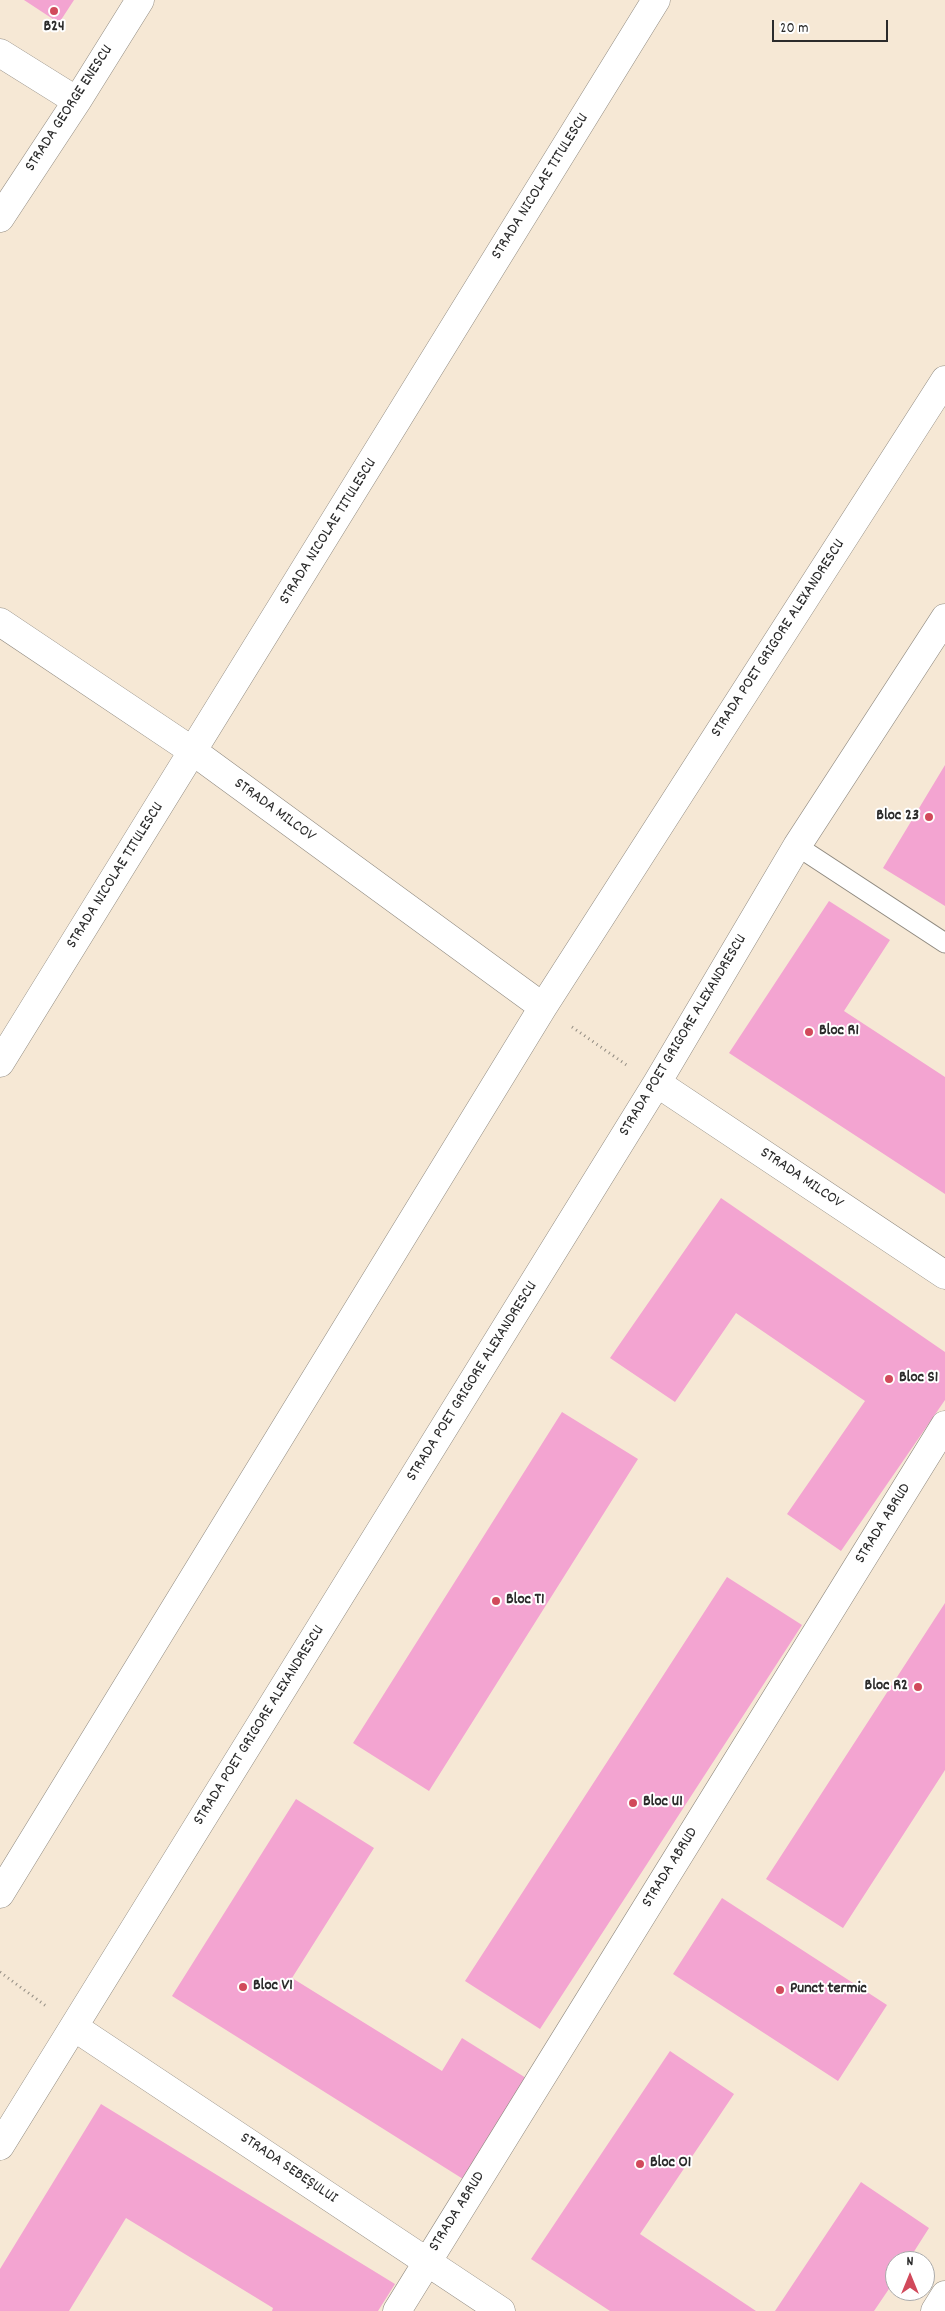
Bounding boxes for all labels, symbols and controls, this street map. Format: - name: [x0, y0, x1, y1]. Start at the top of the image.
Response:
- marker: B24: [48, 5, 60, 17]
- scale bar: [775, 10, 891, 42]
- place label: B24: [43, 18, 65, 38]
- text: 20 m: [780, 18, 808, 40]
- street label: STRADA GEORGE ENESCU: [22, 42, 118, 176]
- street label: STRADA NICOLAE TITULESCU: [488, 110, 594, 264]
- street label: STRADA NICOLAE TITULESCU: [276, 455, 382, 609]
- street label: STRADA POET GRIGORE ALEXANDRESCU: [708, 536, 850, 742]
- street label: STRADA MILCOV: [229, 775, 319, 847]
- street label: STRADA NICOLAE TITULESCU: [63, 799, 169, 953]
- place label: Bloc 23: [876, 807, 919, 827]
- marker: Bloc 23: [923, 811, 935, 823]
- street label: STRADA POET GRIGORE ALEXANDRESCU: [616, 932, 752, 1140]
- place label: Bloc R1: [819, 1022, 859, 1042]
- marker: Bloc R1: [803, 1026, 815, 1038]
- street label: STRADA MILCOV: [756, 1144, 846, 1214]
- street label: STRADA POET GRIGORE ALEXANDRESCU: [403, 1279, 543, 1485]
- place label: Bloc S1: [899, 1369, 938, 1389]
- marker: Bloc S1: [883, 1373, 895, 1385]
- street label: STRADA ABRUD: [852, 1480, 916, 1568]
- place label: Bloc T1: [506, 1591, 545, 1611]
- marker: Bloc T1: [490, 1595, 502, 1607]
- street label: STRADA POET GRIGORE ALEXANDRESCU: [190, 1623, 330, 1829]
- place label: Bloc R2: [865, 1677, 908, 1697]
- marker: Bloc R2: [912, 1681, 924, 1693]
- place label: Bloc U1: [643, 1793, 683, 1813]
- marker: Bloc U1: [627, 1797, 639, 1809]
- street label: STRADA ABRUD: [639, 1824, 703, 1912]
- place label: Bloc V1: [253, 1977, 293, 1997]
- place label: Punct termic: [790, 1980, 867, 2000]
- marker: Bloc V1: [237, 1981, 249, 1993]
- marker: Punct termic: [774, 1984, 786, 1996]
- street label: STRADA SEBEȘULUI: [236, 2129, 340, 2209]
- place label: Bloc O1: [650, 2154, 691, 2174]
- marker: Bloc O1: [634, 2158, 646, 2170]
- street label: STRADA ABRUD: [426, 2168, 490, 2256]
- north arrow: [885, 2251, 935, 2301]
- text: N: [907, 2252, 913, 2272]

